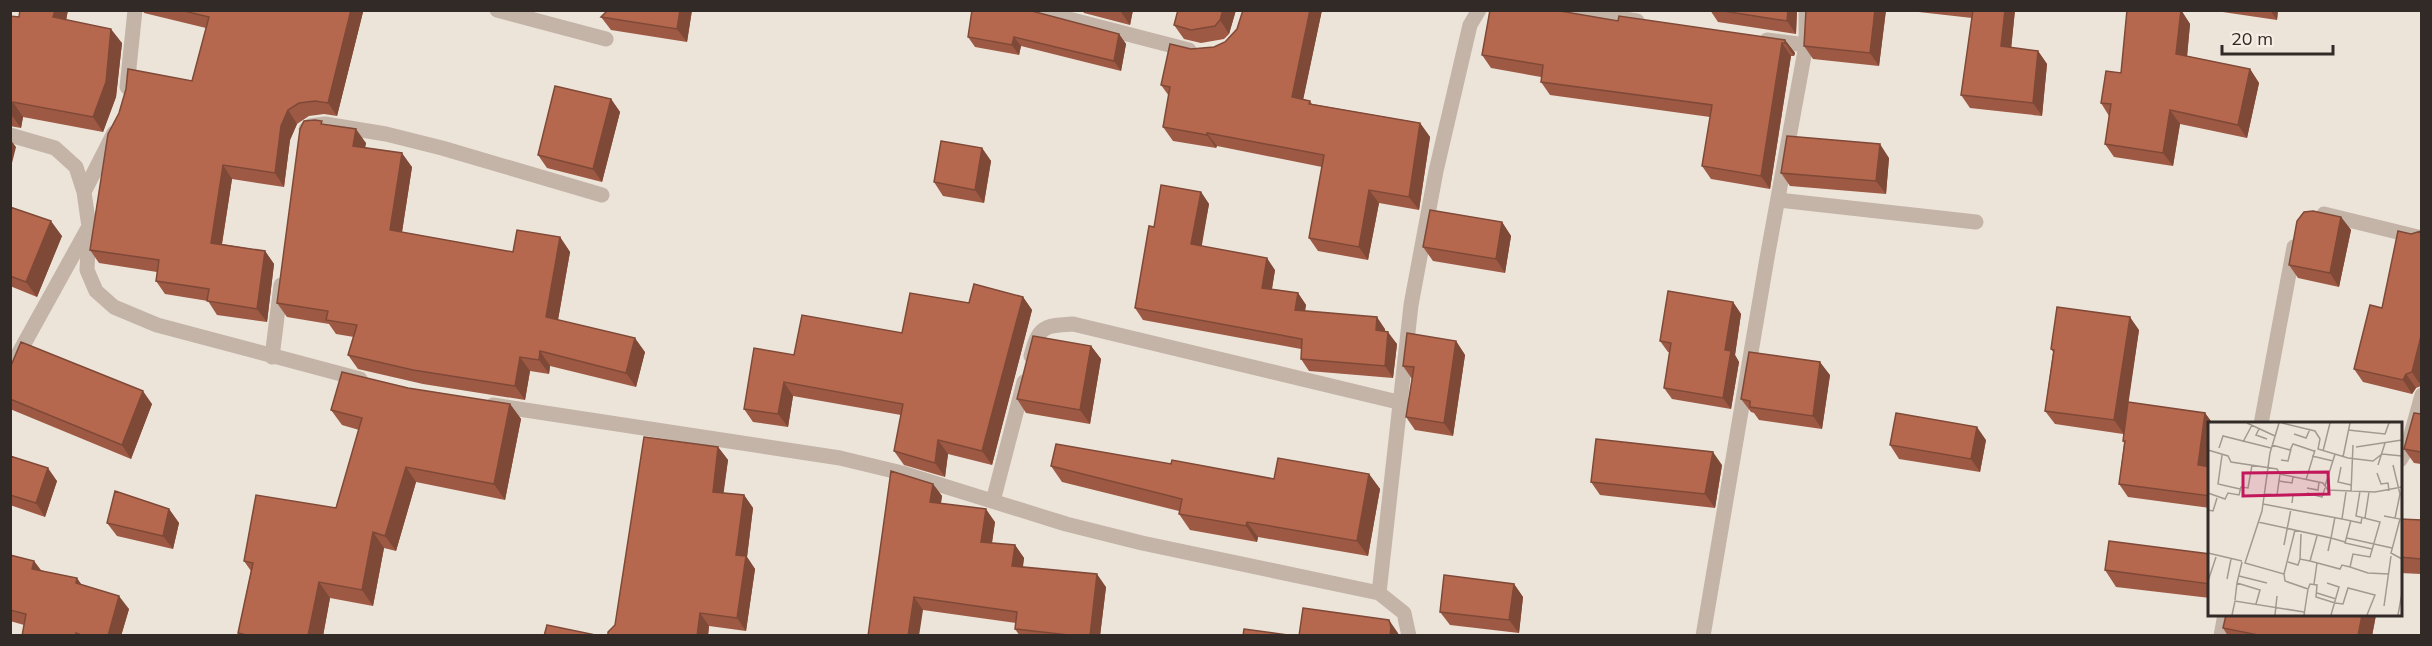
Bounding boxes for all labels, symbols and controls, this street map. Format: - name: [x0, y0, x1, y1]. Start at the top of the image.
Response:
- scale bar: [2222, 18, 2333, 56]
- text: 20 m: [2231, 27, 2273, 50]
- inset map: [2208, 422, 2402, 616]

